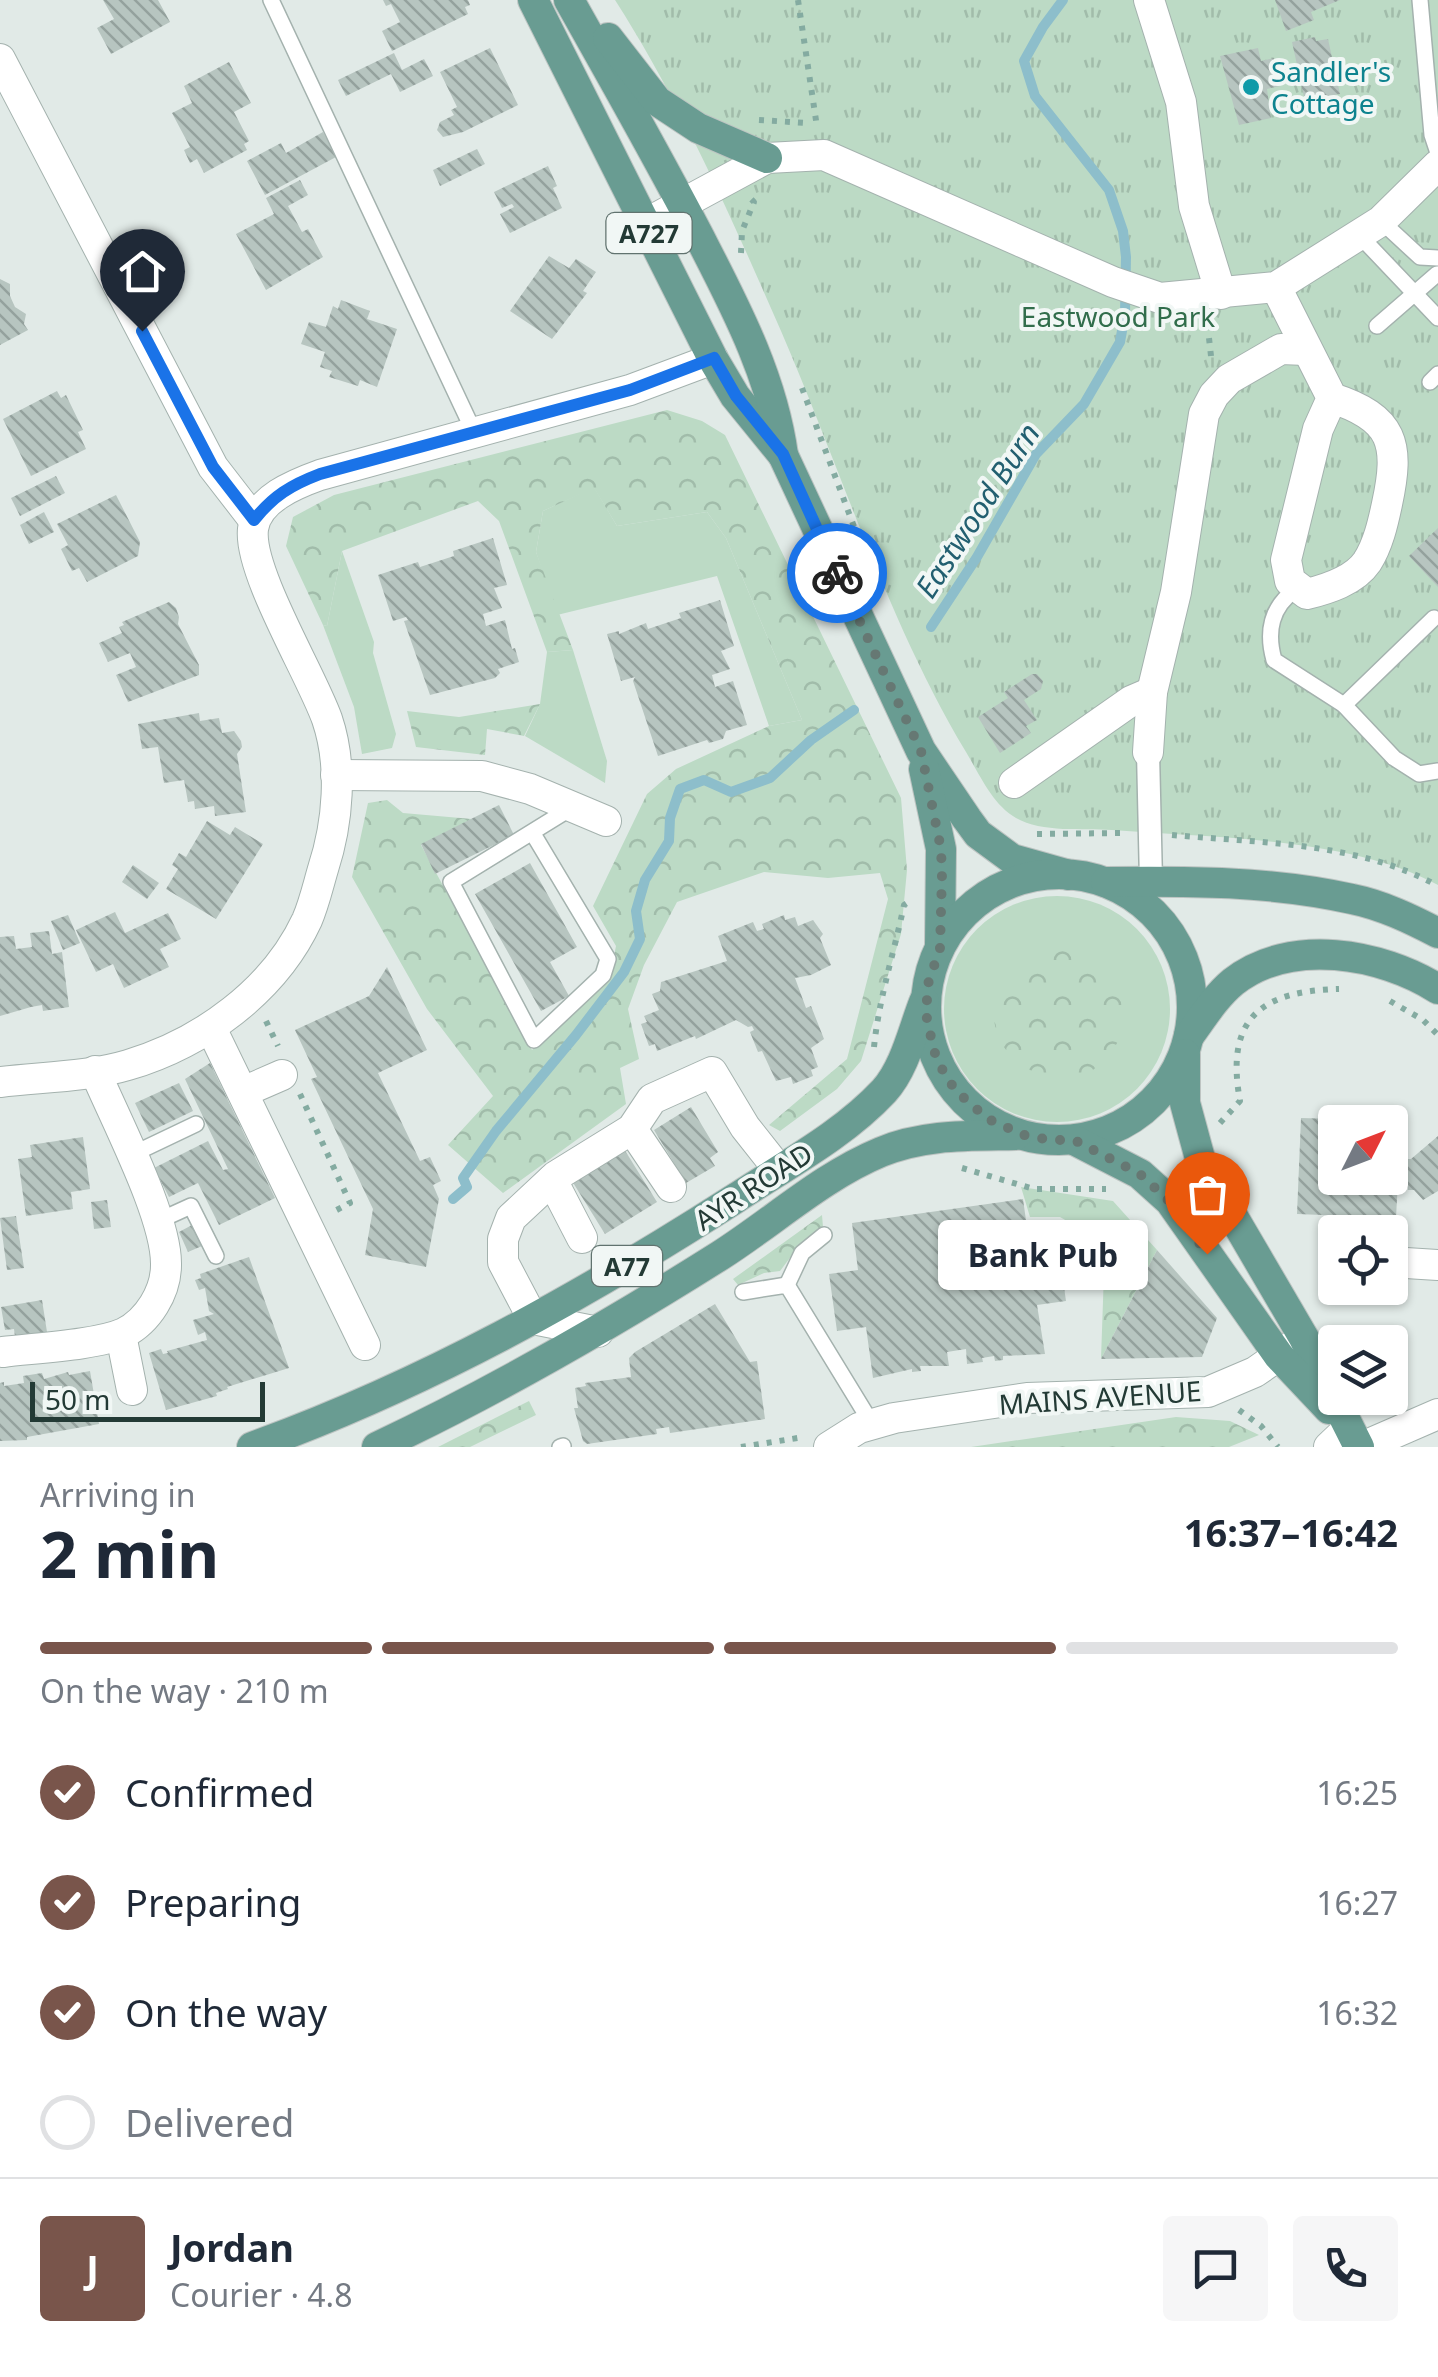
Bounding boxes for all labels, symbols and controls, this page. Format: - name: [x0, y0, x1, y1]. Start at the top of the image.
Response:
- place label: Sandler's Cottage: [1271, 52, 1391, 122]
- marker: Sandler's Cottage: [1240, 76, 1262, 98]
- road number: A727: [606, 213, 692, 253]
- pin: [100, 229, 185, 332]
- icon: home: [115, 244, 170, 299]
- park label: Eastwood Park: [1021, 297, 1215, 335]
- water label: Eastwood Burn: [905, 415, 1049, 605]
- courier: [787, 523, 887, 623]
- icon: bike: [810, 546, 865, 601]
- north arrow: [1318, 1105, 1408, 1195]
- map controls: [1318, 1105, 1408, 1415]
- street label: AYR ROAD: [687, 1134, 819, 1238]
- pin: [1165, 1152, 1250, 1255]
- icon: bag: [1180, 1167, 1235, 1222]
- button: locate: [1318, 1215, 1408, 1305]
- callout: Bank Pub: [937, 1219, 1147, 1289]
- text: Bank Pub: [968, 1233, 1118, 1276]
- road number: A77: [592, 1246, 662, 1286]
- button: layers: [1318, 1325, 1408, 1415]
- street label: MAINS AVENUE: [997, 1371, 1203, 1423]
- scale bar: [30, 1377, 265, 1422]
- text: 50 m: [45, 1380, 111, 1418]
- text: Arriving in: [40, 1473, 195, 1516]
- text: 16:37–16:42: [1184, 1506, 1398, 1558]
- text: 2 min: [40, 1509, 219, 1597]
- text: On the way · 210 m: [40, 1669, 329, 1712]
- icon: check: [40, 1765, 95, 1820]
- text: Confirmed: [125, 1766, 314, 1818]
- text: 16:25: [1316, 1771, 1398, 1814]
- icon: check: [40, 1875, 95, 1930]
- text: Preparing: [125, 1876, 301, 1928]
- text: 16:27: [1316, 1881, 1398, 1924]
- icon: check: [40, 1985, 95, 2040]
- text: On the way: [125, 1986, 327, 2038]
- text: 16:32: [1316, 1991, 1398, 2034]
- text: Delivered: [125, 2096, 294, 2148]
- button: chat: [1163, 2216, 1268, 2321]
- button: phone: [1293, 2216, 1398, 2321]
- text: Jordan: [170, 2221, 294, 2273]
- text: J: [86, 2242, 99, 2294]
- text: Courier · 4.8: [170, 2273, 353, 2316]

